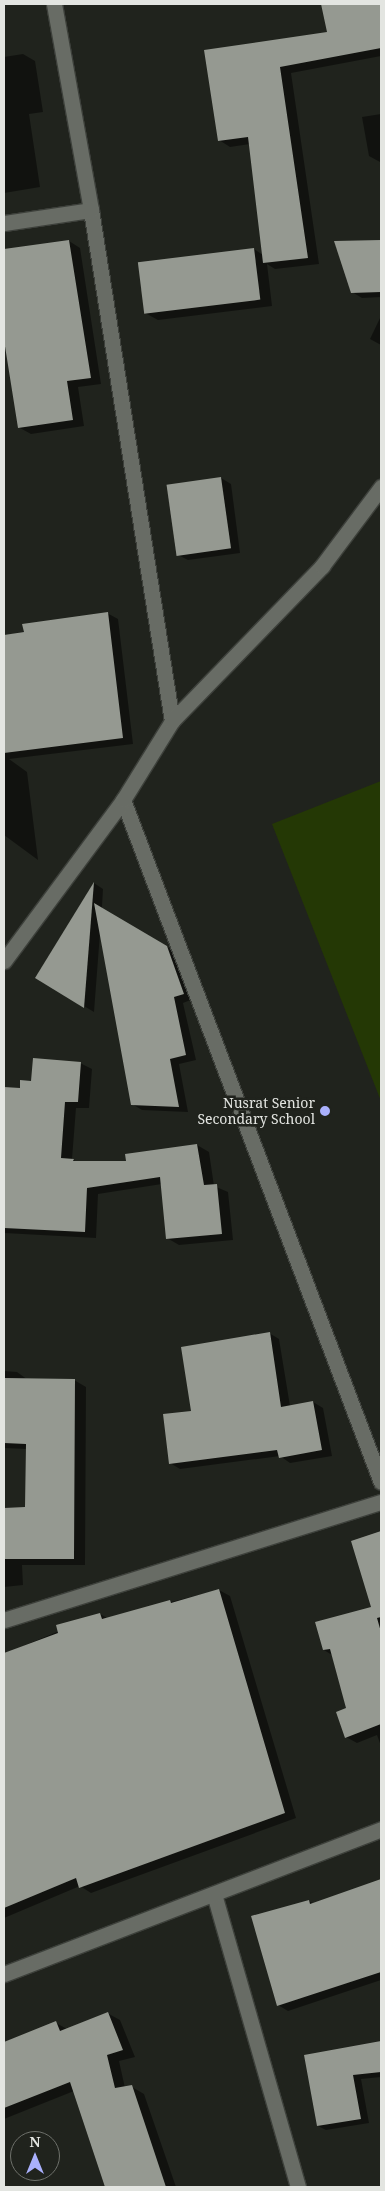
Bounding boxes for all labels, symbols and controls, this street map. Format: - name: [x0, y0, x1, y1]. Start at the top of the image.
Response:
- place label: Nusrat Senior Secondary School: [197, 1095, 315, 1128]
- marker: Nusrat Senior Secondary School: [319, 1105, 331, 1117]
- north arrow: [10, 2131, 60, 2181]
- text: N: [29, 2132, 41, 2151]

